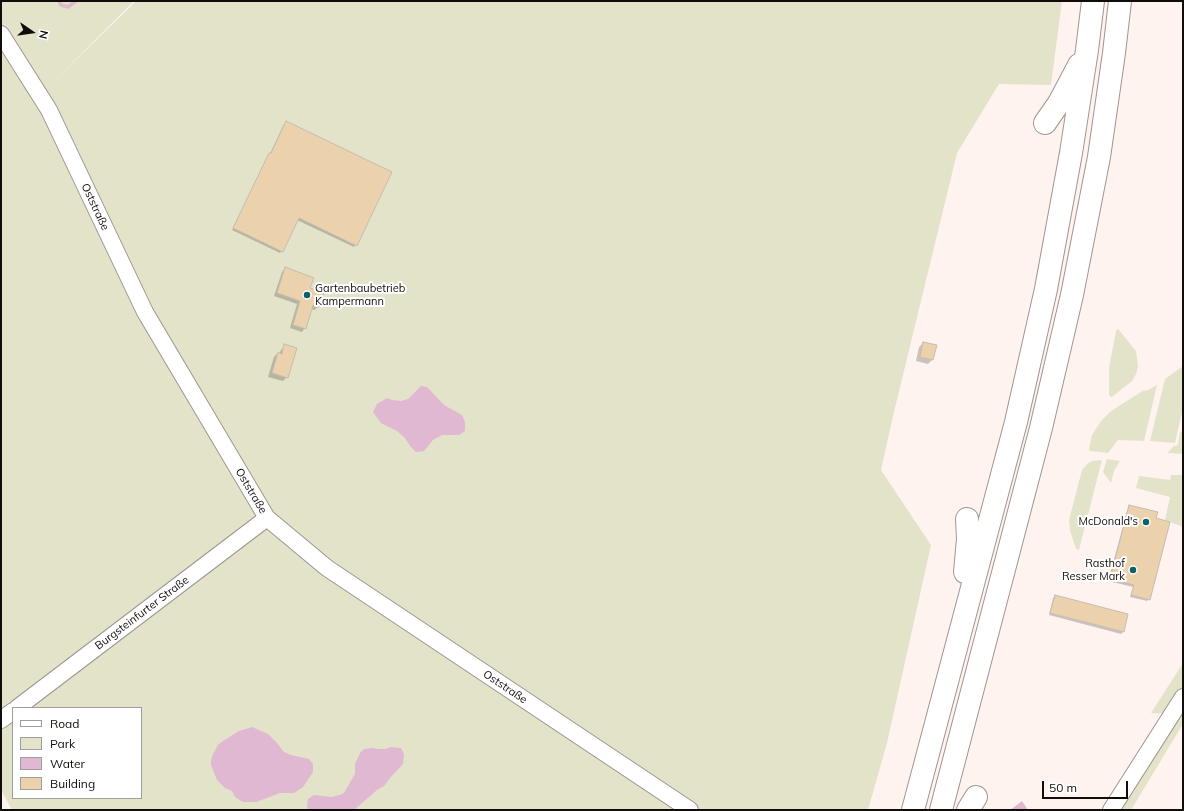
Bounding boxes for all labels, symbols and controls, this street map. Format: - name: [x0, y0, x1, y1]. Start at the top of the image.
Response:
- north arrow: [12, 12, 52, 52]
- text: N: [36, 29, 51, 40]
- street label: Oststraße: [78, 181, 112, 233]
- place label: Gartenbaubetrieb Kampermann: [315, 282, 405, 308]
- marker: Gartenbaubetrieb Kampermann: [302, 290, 312, 300]
- street label: Oststraße: [232, 466, 270, 516]
- place label: McDonald's: [1078, 515, 1138, 529]
- marker: McDonald's: [1141, 517, 1151, 527]
- place label: Rasthof Resser Mark: [1062, 557, 1125, 583]
- marker: Rasthof Resser Mark: [1128, 565, 1138, 575]
- street label: Burgsteinfurter Straße: [93, 573, 191, 653]
- street label: Oststraße: [480, 667, 530, 707]
- legend: [12, 707, 142, 799]
- text: Road: [50, 716, 79, 731]
- text: Park: [50, 736, 75, 751]
- text: Water: [50, 756, 85, 771]
- scale bar: [1044, 773, 1130, 799]
- text: Building: [50, 776, 95, 791]
- text: 50 m: [1049, 780, 1077, 795]

